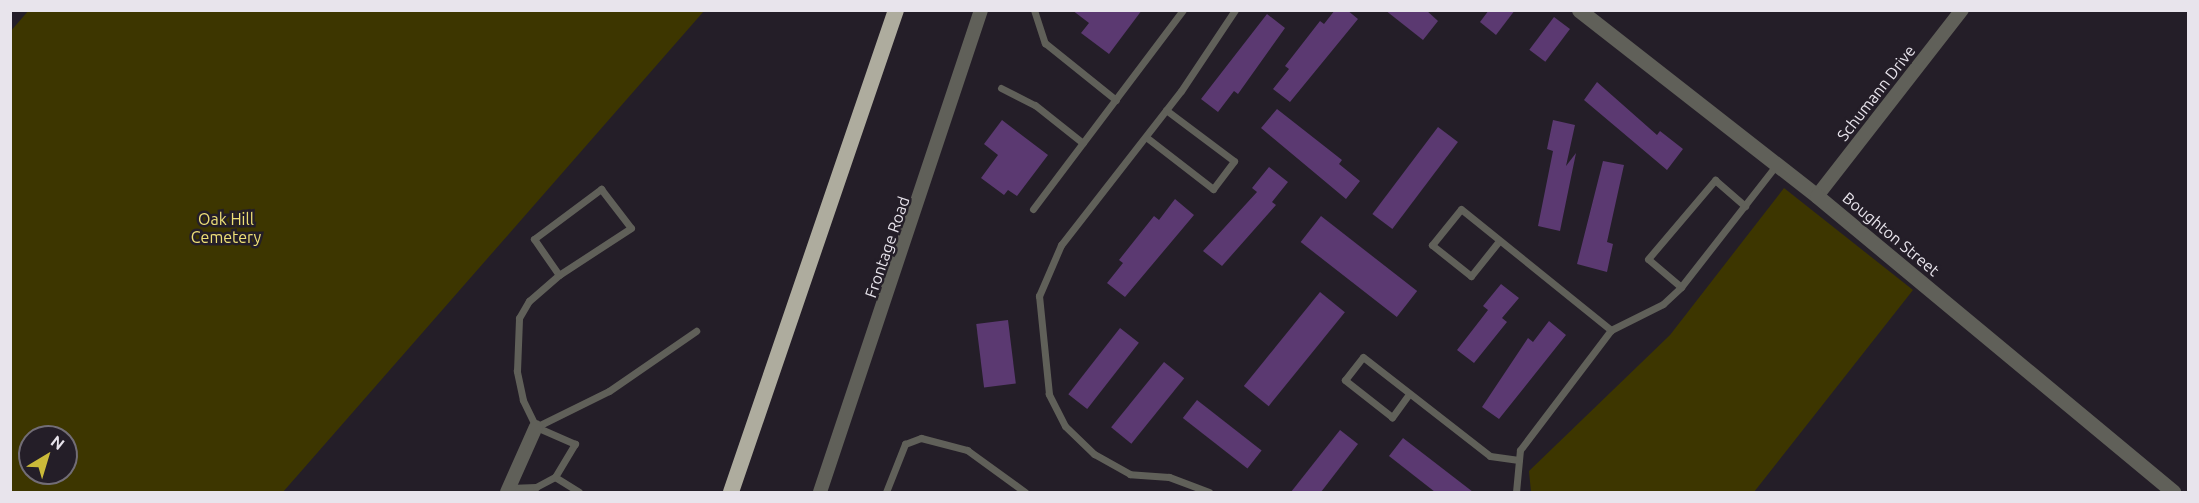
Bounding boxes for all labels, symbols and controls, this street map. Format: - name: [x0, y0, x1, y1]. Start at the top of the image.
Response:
- street label: Schumann Drive: [1833, 41, 1919, 145]
- street label: Boughton Street: [1839, 188, 1943, 280]
- street label: Frontage Road: [861, 194, 913, 300]
- park label: Oak Hill Cemetery: [191, 209, 261, 247]
- north arrow: [18, 425, 78, 485]
- text: N: [48, 432, 68, 453]

